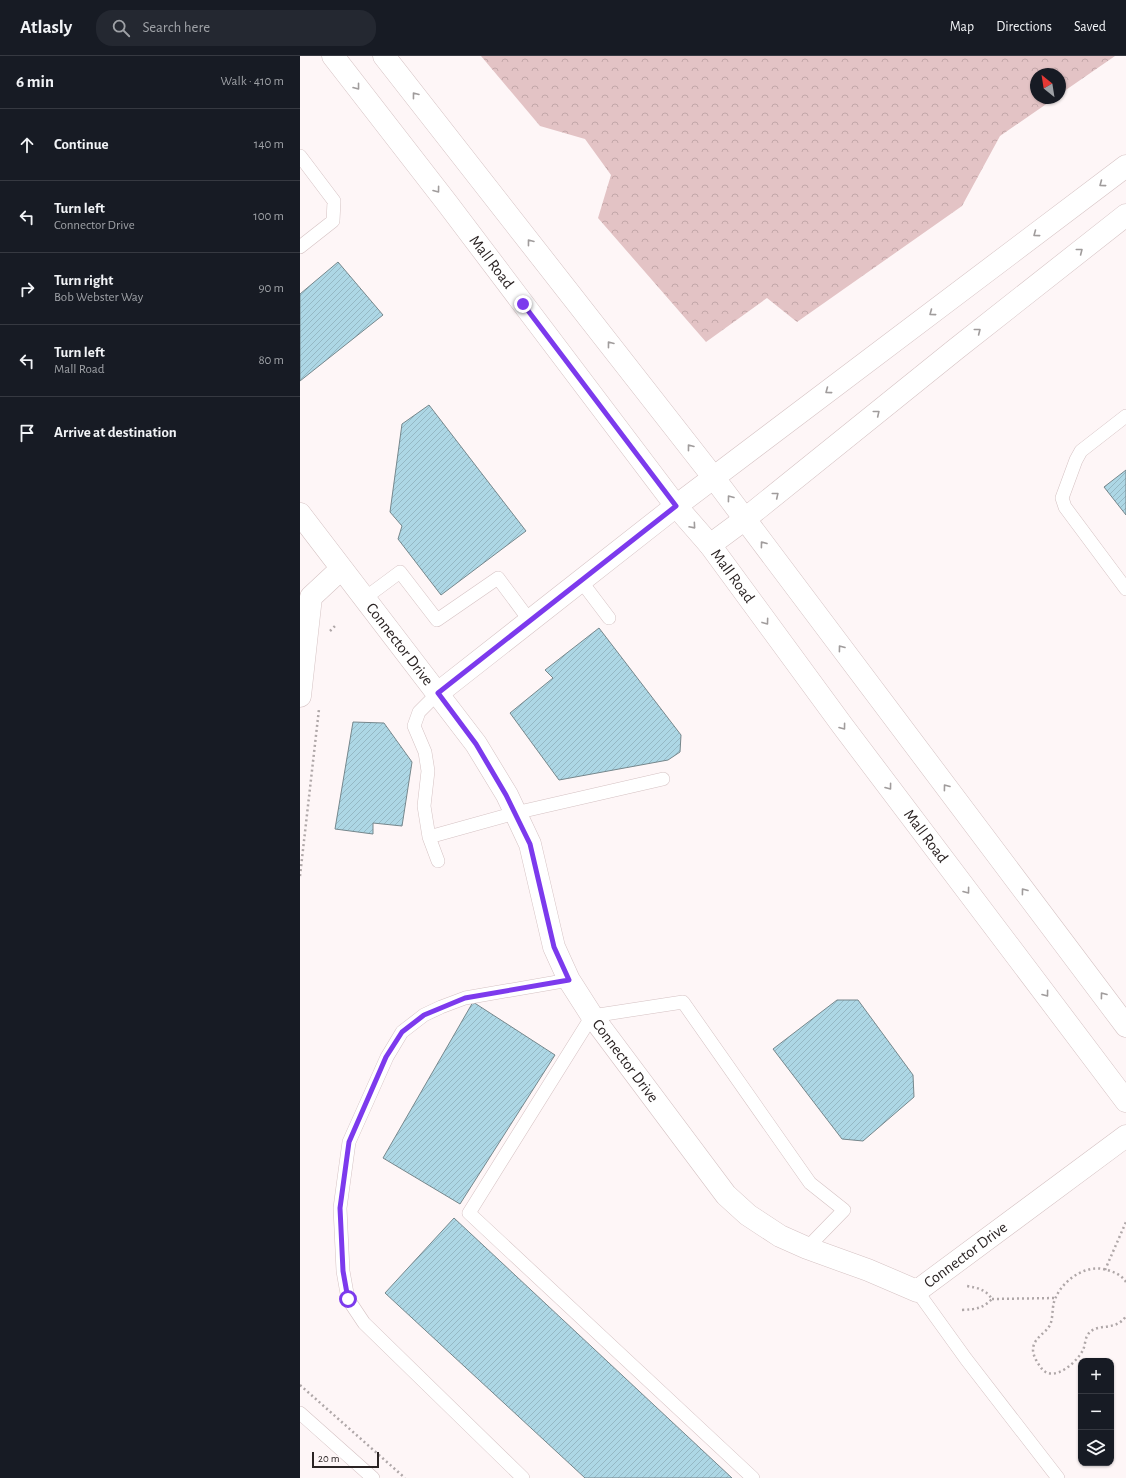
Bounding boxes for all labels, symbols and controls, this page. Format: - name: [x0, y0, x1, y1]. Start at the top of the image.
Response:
- search box: [96, 10, 376, 46]
- icon: search: [110, 17, 132, 39]
- text: Atlasly: [20, 18, 72, 37]
- text: Search here: [142, 20, 210, 35]
- text: Map: [950, 20, 974, 34]
- text: Directions: [996, 20, 1052, 34]
- text: Saved: [1074, 20, 1106, 34]
- north arrow: [1030, 68, 1066, 104]
- text: 6 min: [16, 73, 54, 90]
- text: Walk · 410 m: [221, 75, 284, 88]
- one-way arrow: [353, 82, 360, 89]
- one-way arrow: [413, 93, 420, 100]
- icon: ahead: [16, 134, 38, 156]
- text: Continue: [54, 137, 109, 152]
- text: 140 m: [254, 138, 284, 151]
- one-way arrow: [1099, 179, 1106, 187]
- one-way arrow: [432, 185, 439, 192]
- text: Turn left: [54, 201, 105, 216]
- icon: left: [16, 206, 38, 228]
- text: 100 m: [253, 210, 284, 223]
- text: Connector Drive: [54, 219, 135, 232]
- one-way arrow: [1033, 229, 1040, 236]
- street label: Mall Road: [466, 232, 517, 292]
- one-way arrow: [528, 240, 535, 247]
- one-way arrow: [1076, 249, 1083, 256]
- text: Turn right: [54, 273, 113, 288]
- icon: right: [16, 278, 38, 300]
- text: 90 m: [258, 282, 284, 295]
- text: Bob Webster Way: [54, 291, 143, 304]
- route end: [514, 295, 532, 313]
- one-way arrow: [929, 308, 936, 315]
- one-way arrow: [973, 329, 980, 336]
- one-way arrow: [608, 342, 615, 349]
- text: Turn left: [54, 345, 105, 360]
- icon: left: [16, 350, 38, 372]
- text: 80 m: [258, 354, 284, 367]
- text: Mall Road: [54, 363, 105, 376]
- one-way arrow: [826, 386, 833, 393]
- one-way arrow: [872, 410, 879, 417]
- icon: arrive: [16, 422, 38, 444]
- text: Arrive at destination: [54, 425, 177, 440]
- one-way arrow: [688, 444, 695, 451]
- one-way arrow: [771, 492, 778, 499]
- one-way arrow: [727, 496, 734, 503]
- one-way arrow: [688, 521, 696, 529]
- one-way arrow: [761, 541, 768, 548]
- street label: Mall Road: [708, 546, 758, 606]
- street label: Connector Drive: [363, 600, 436, 689]
- one-way arrow: [761, 618, 769, 625]
- one-way arrow: [839, 645, 846, 652]
- one-way arrow: [838, 722, 845, 729]
- one-way arrow: [884, 783, 891, 790]
- one-way arrow: [944, 785, 951, 792]
- street label: Mall Road: [901, 806, 951, 866]
- one-way arrow: [963, 886, 970, 893]
- one-way arrow: [1022, 889, 1029, 896]
- one-way arrow: [1041, 990, 1048, 997]
- one-way arrow: [1100, 993, 1107, 1000]
- street label: Connector Drive: [589, 1016, 662, 1105]
- street label: Connector Drive: [921, 1219, 1010, 1291]
- route start: [339, 1290, 357, 1308]
- map controls: [1078, 1358, 1114, 1466]
- button: +: [1078, 1358, 1114, 1394]
- button: −: [1078, 1394, 1114, 1430]
- button: layers: [1078, 1430, 1114, 1466]
- scale bar: [312, 1450, 379, 1469]
- text: 20 m: [318, 1453, 339, 1464]

